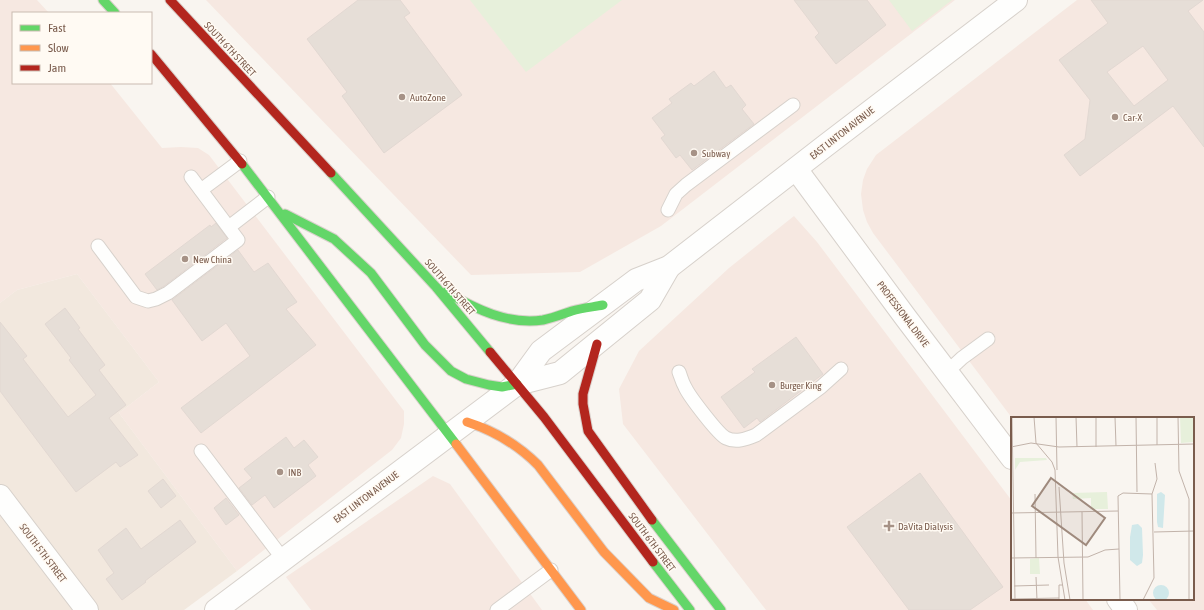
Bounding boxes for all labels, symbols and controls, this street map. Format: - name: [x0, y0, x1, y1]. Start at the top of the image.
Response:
- legend: [12, 12, 152, 84]
- street label: SOUTH 6TH STREET: [202, 20, 258, 79]
- text: Fast: [48, 21, 66, 35]
- text: Slow: [48, 41, 69, 55]
- text: Jam: [48, 61, 66, 75]
- marker: AutoZone: [397, 92, 407, 102]
- place label: AutoZone: [410, 92, 446, 103]
- street label: EAST LINTON AVENUE: [808, 104, 877, 162]
- marker: Car-X: [1110, 112, 1120, 122]
- place label: Car-X: [1123, 112, 1143, 123]
- marker: Subway: [689, 148, 699, 158]
- place label: Subway: [702, 148, 730, 159]
- marker: New China: [180, 254, 190, 264]
- place label: New China: [193, 254, 232, 265]
- street label: SOUTH 6TH STREET: [423, 257, 478, 318]
- street label: PROFESSIONAL DRIVE: [875, 279, 932, 349]
- marker: Burger King: [767, 380, 777, 390]
- place label: Burger King: [780, 380, 822, 391]
- inset map: [1011, 417, 1194, 600]
- marker: INB: [275, 467, 285, 477]
- place label: INB: [288, 467, 301, 478]
- street label: EAST LINTON AVENUE: [331, 468, 401, 525]
- street label: SOUTH 6TH STREET: [626, 511, 678, 574]
- marker: DaVita Dialysis: [883, 520, 895, 532]
- place label: DaVita Dialysis: [898, 521, 953, 532]
- street label: SOUTH 5TH STREET: [17, 522, 69, 585]

